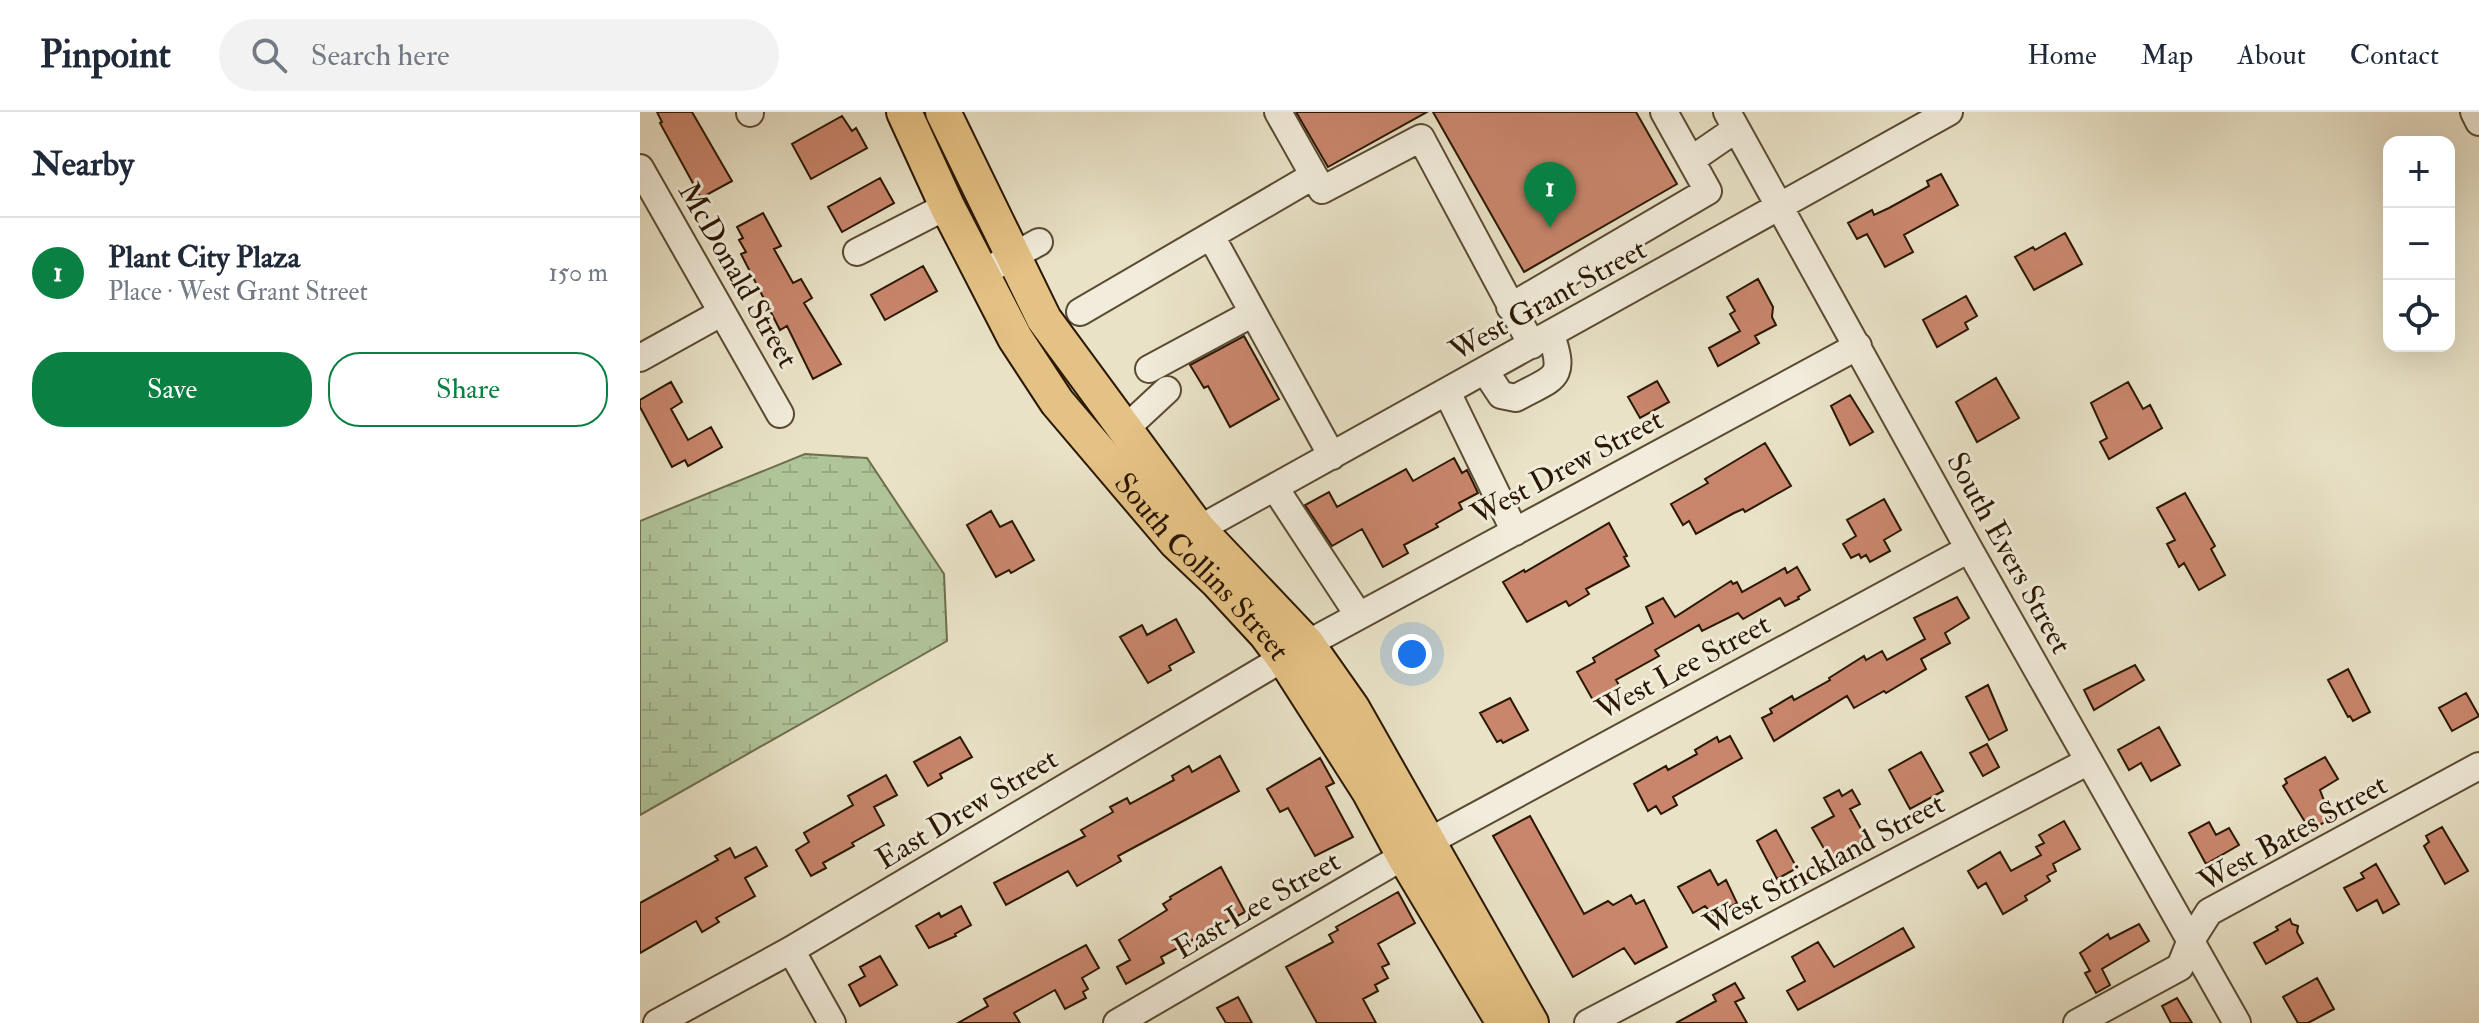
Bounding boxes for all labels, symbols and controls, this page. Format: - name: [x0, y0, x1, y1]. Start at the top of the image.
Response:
- search box: [219, 19, 779, 91]
- text: Pinpoint: [40, 31, 171, 79]
- icon: search: [247, 33, 291, 77]
- text: Search here: [311, 37, 450, 74]
- text: Home: [2027, 38, 2097, 73]
- text: Map: [2141, 38, 2193, 73]
- text: About: [2237, 38, 2306, 73]
- text: Contact: [2350, 38, 2439, 73]
- map controls: [2383, 136, 2455, 352]
- button: +: [2383, 136, 2455, 208]
- text: Nearby: [32, 143, 134, 186]
- pin: 1: [1524, 162, 1576, 228]
- street label: McDonald Street: [670, 176, 806, 375]
- button: −: [2383, 208, 2455, 280]
- street label: West Grant Street: [1442, 231, 1653, 370]
- text: Plant City Plaza: [108, 239, 300, 276]
- text: 1: [53, 257, 63, 289]
- text: 150 m: [549, 257, 608, 289]
- text: Place · West Grant Street: [108, 276, 368, 308]
- button: locate: [2383, 280, 2455, 352]
- button: Save: [32, 352, 312, 427]
- button: Share: [328, 352, 608, 427]
- street label: West Drew Street: [1464, 401, 1669, 534]
- street label: South Evers Street: [1938, 446, 2080, 660]
- street label: South Collins Street: [1107, 465, 1298, 668]
- street label: West Lee Street: [1589, 605, 1777, 729]
- your location: [1392, 634, 1432, 674]
- street label: East Drew Street: [869, 740, 1065, 878]
- street label: West Bates Street: [2191, 766, 2394, 901]
- street label: West Strickland Street: [1696, 785, 1951, 944]
- street label: East Lee Street: [1167, 842, 1347, 967]

